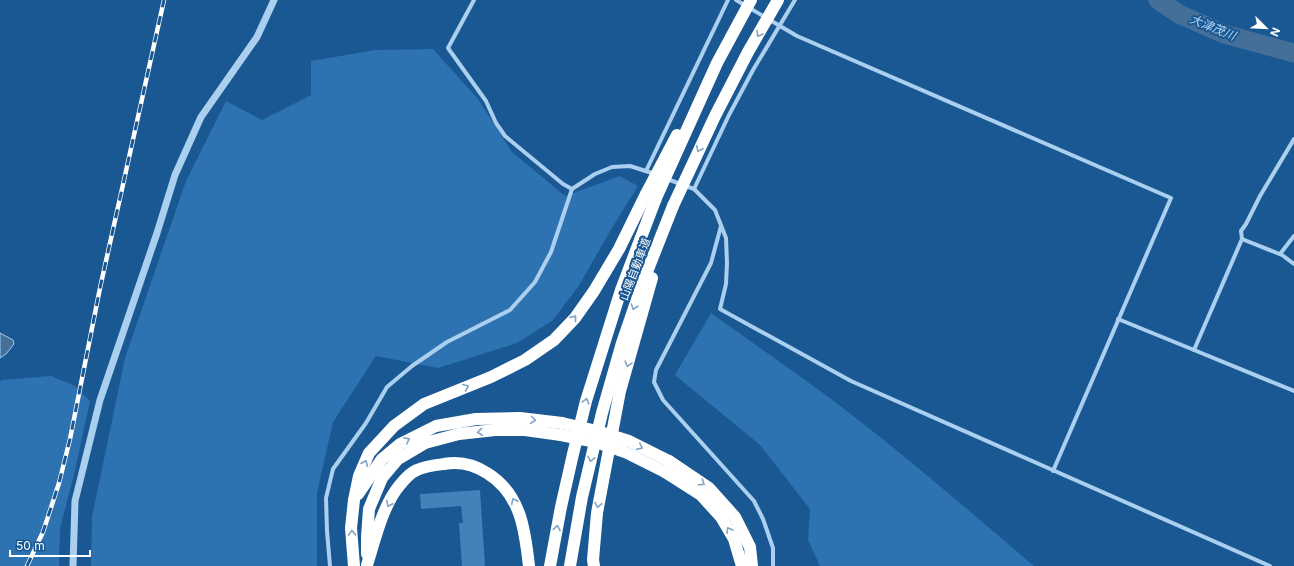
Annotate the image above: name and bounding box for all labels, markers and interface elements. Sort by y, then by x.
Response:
north arrow [1246,8,1286,48]
water label: 大津茂川 [1188,11,1240,44]
text: N [1267,25,1283,39]
one-way arrow [756,30,763,37]
one-way arrow [696,145,704,153]
street label: 山陽自動車道 [617,236,653,302]
one-way arrow [630,304,639,311]
one-way arrow [570,315,577,323]
one-way arrow [624,361,633,368]
one-way arrow [462,384,470,392]
one-way arrow [581,398,590,405]
one-way arrow [530,415,536,424]
one-way arrow [477,427,483,436]
one-way arrow [403,437,410,445]
one-way arrow [636,442,643,450]
one-way arrow [587,455,596,462]
one-way arrow [360,459,368,467]
one-way arrow [697,478,704,485]
one-way arrow [511,498,519,506]
one-way arrow [386,499,394,507]
one-way arrow [594,502,603,508]
one-way arrow [553,525,561,531]
one-way arrow [726,527,733,534]
one-way arrow [347,530,356,536]
scale bar [10,532,90,558]
text: 50 m [16,538,45,553]

